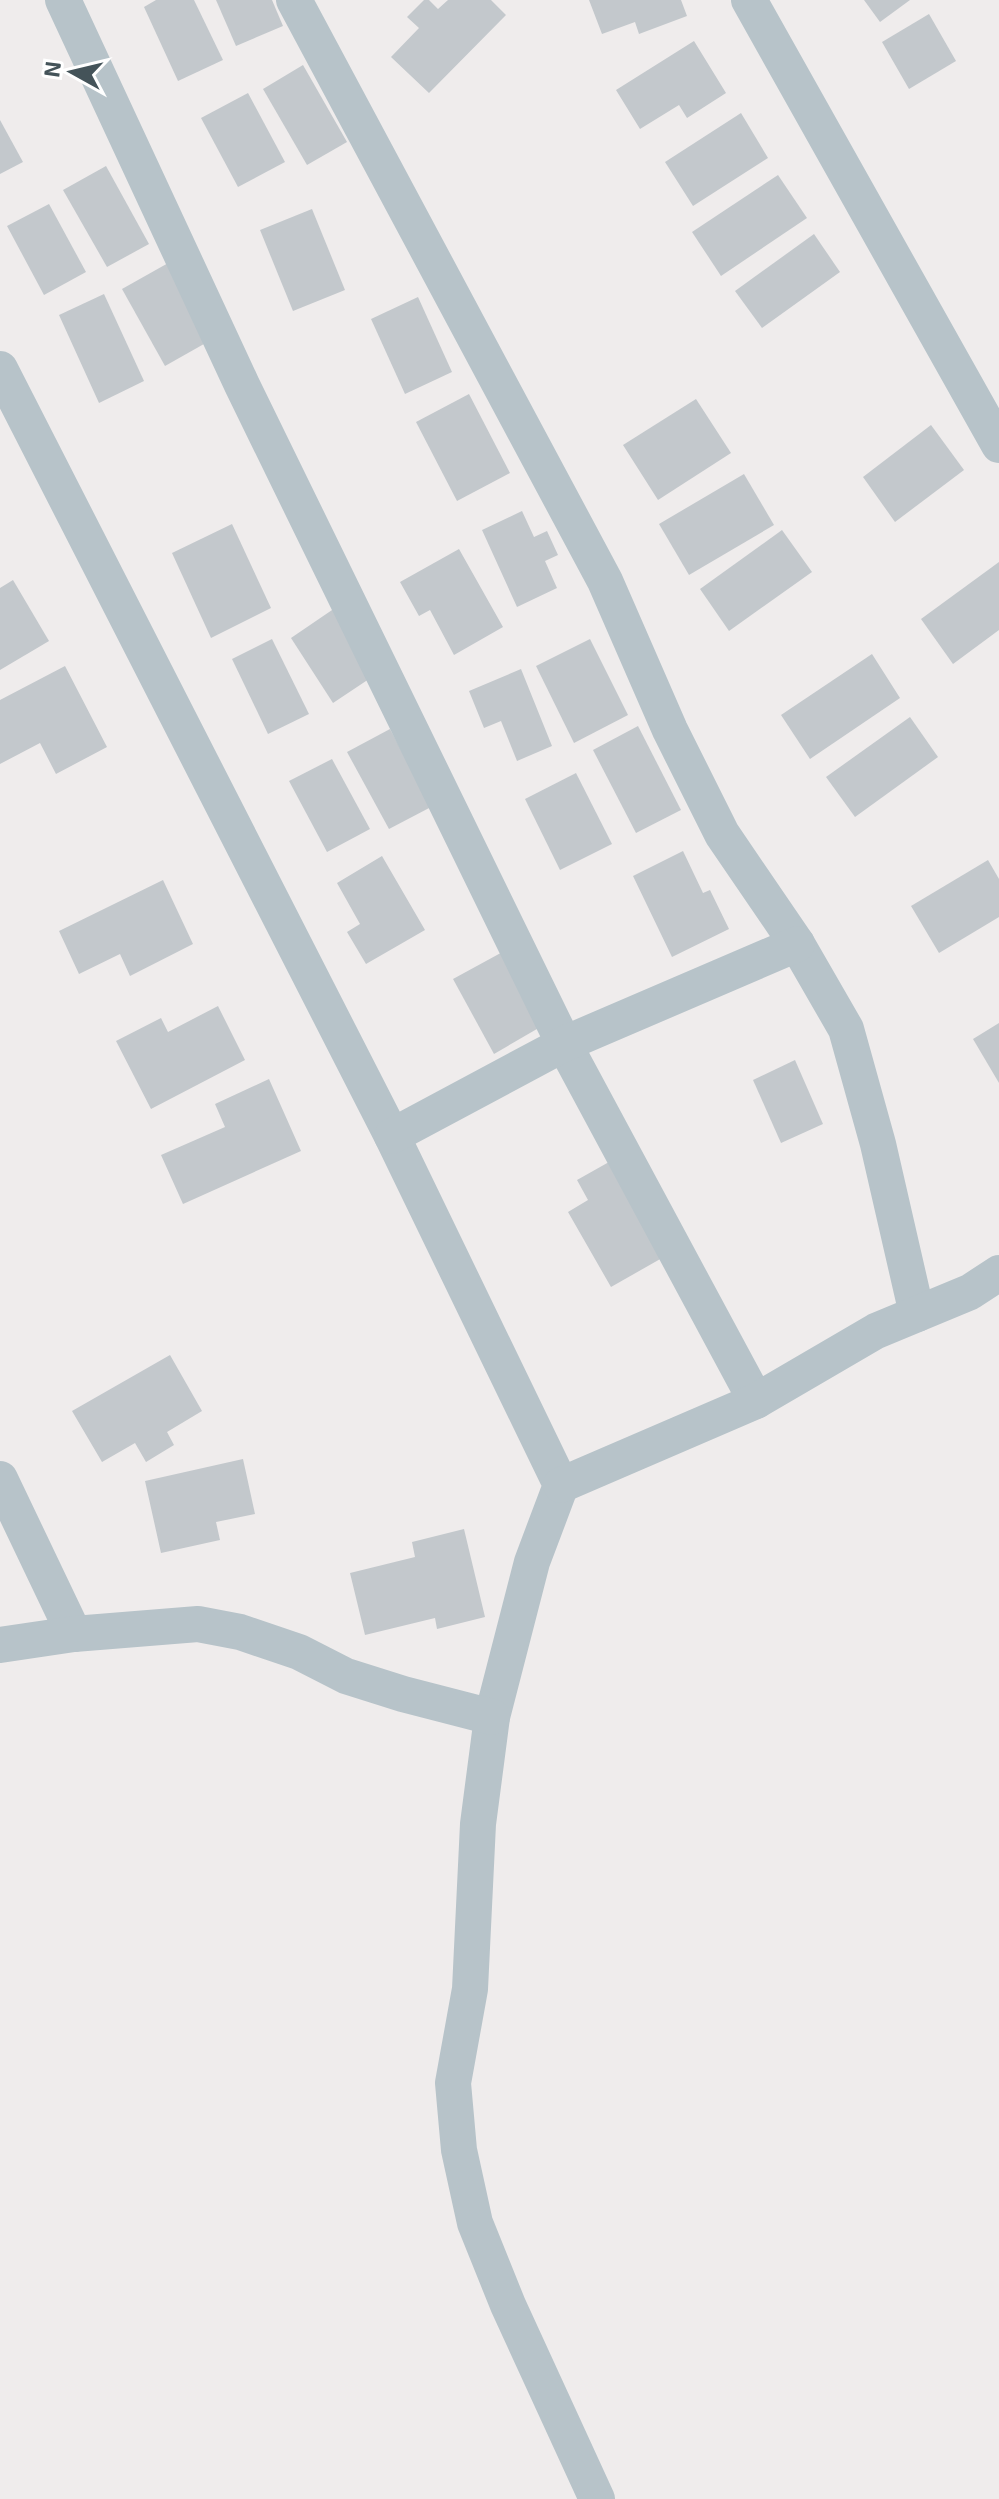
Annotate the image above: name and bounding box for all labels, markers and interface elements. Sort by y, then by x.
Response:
north arrow [32,32,112,112]
text: N [37,59,65,79]

